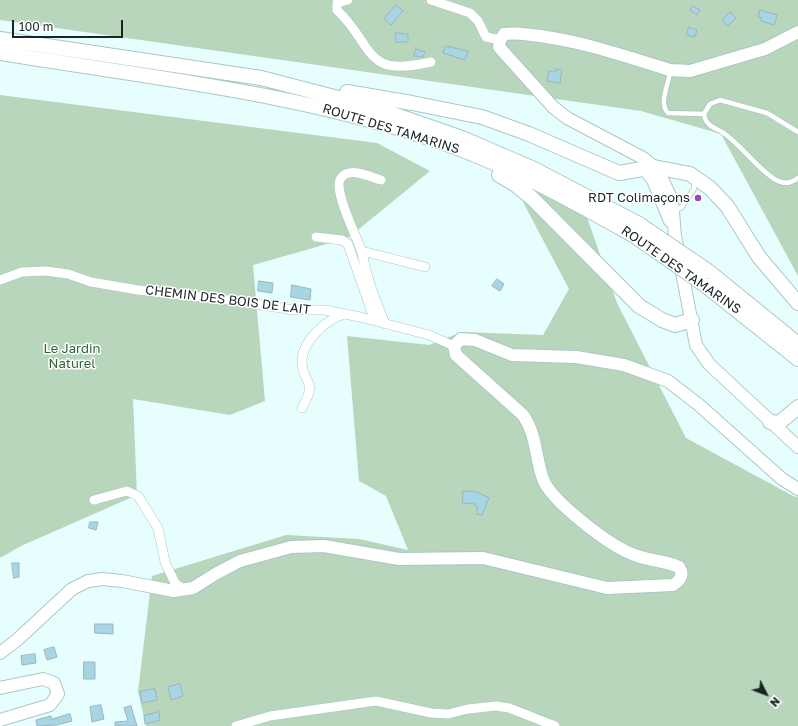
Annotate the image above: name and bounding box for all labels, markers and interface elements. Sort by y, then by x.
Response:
scale bar [14,12,125,38]
text: 100 m [19,19,53,34]
street label: ROUTE DES TAMARINS [321,101,461,157]
place label: RDT Colimaçons [588,190,690,206]
marker: RDT Colimaçons [693,193,703,203]
street label: ROUTE DES TAMARINS [618,223,744,317]
street label: CHEMIN DES BOIS DE LAIT [144,282,312,318]
park label: Le Jardin Naturel [43,341,101,372]
north arrow [746,674,786,714]
text: N [768,695,783,710]

